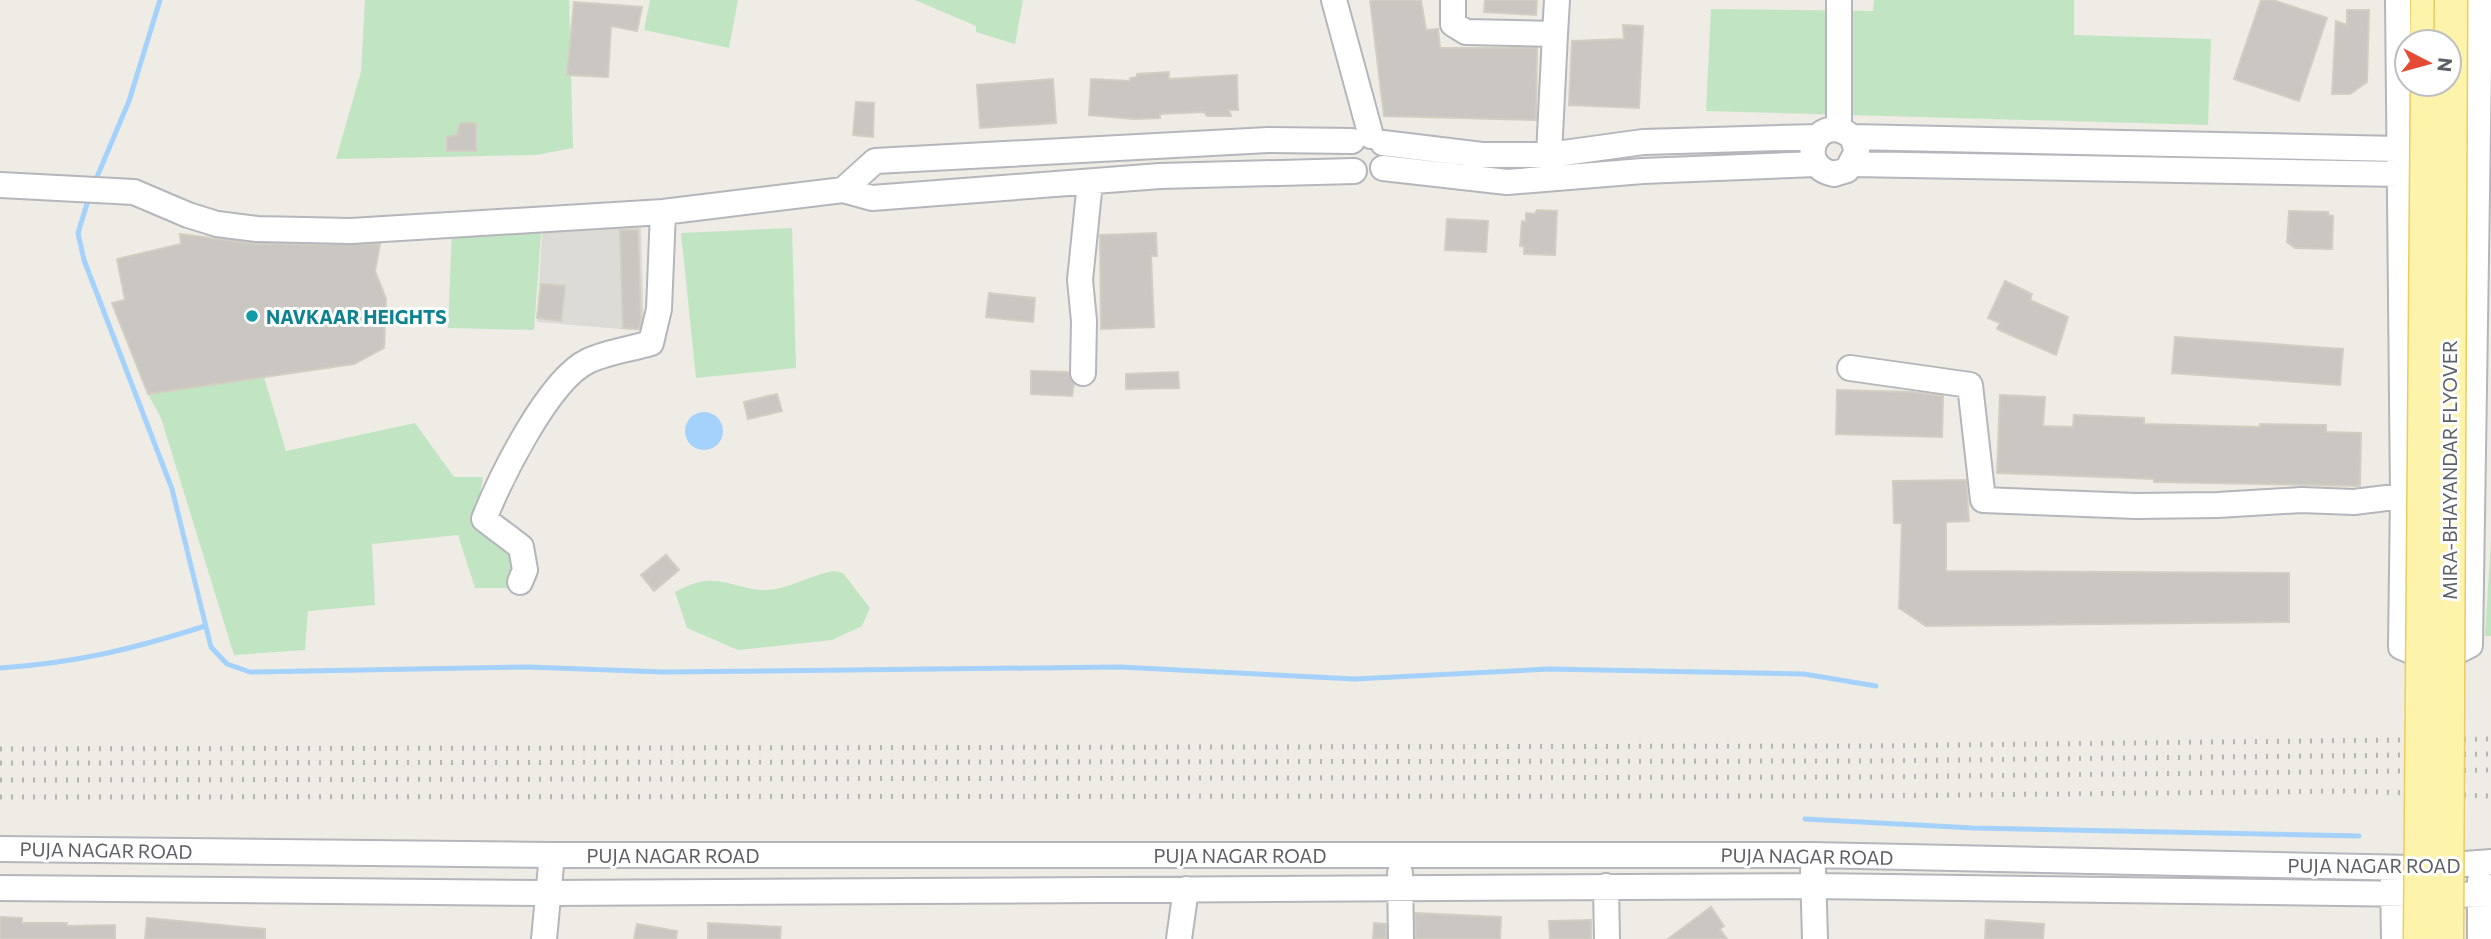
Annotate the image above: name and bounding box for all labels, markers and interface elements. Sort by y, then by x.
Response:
north arrow [2393,28,2463,98]
text: N [2433,57,2458,73]
place label: NAVKAAR HEIGHTS [266,305,447,328]
marker: NAVKAAR HEIGHTS [244,308,260,324]
street label: MIRA-BHAYANDAR FLYOVER [2438,340,2461,600]
street label: PUJA NAGAR ROAD [19,837,193,863]
street label: PUJA NAGAR ROAD [1720,843,1894,869]
street label: PUJA NAGAR ROAD [587,844,759,867]
street label: PUJA NAGAR ROAD [1154,844,1326,867]
street label: PUJA NAGAR ROAD [2288,854,2460,877]

